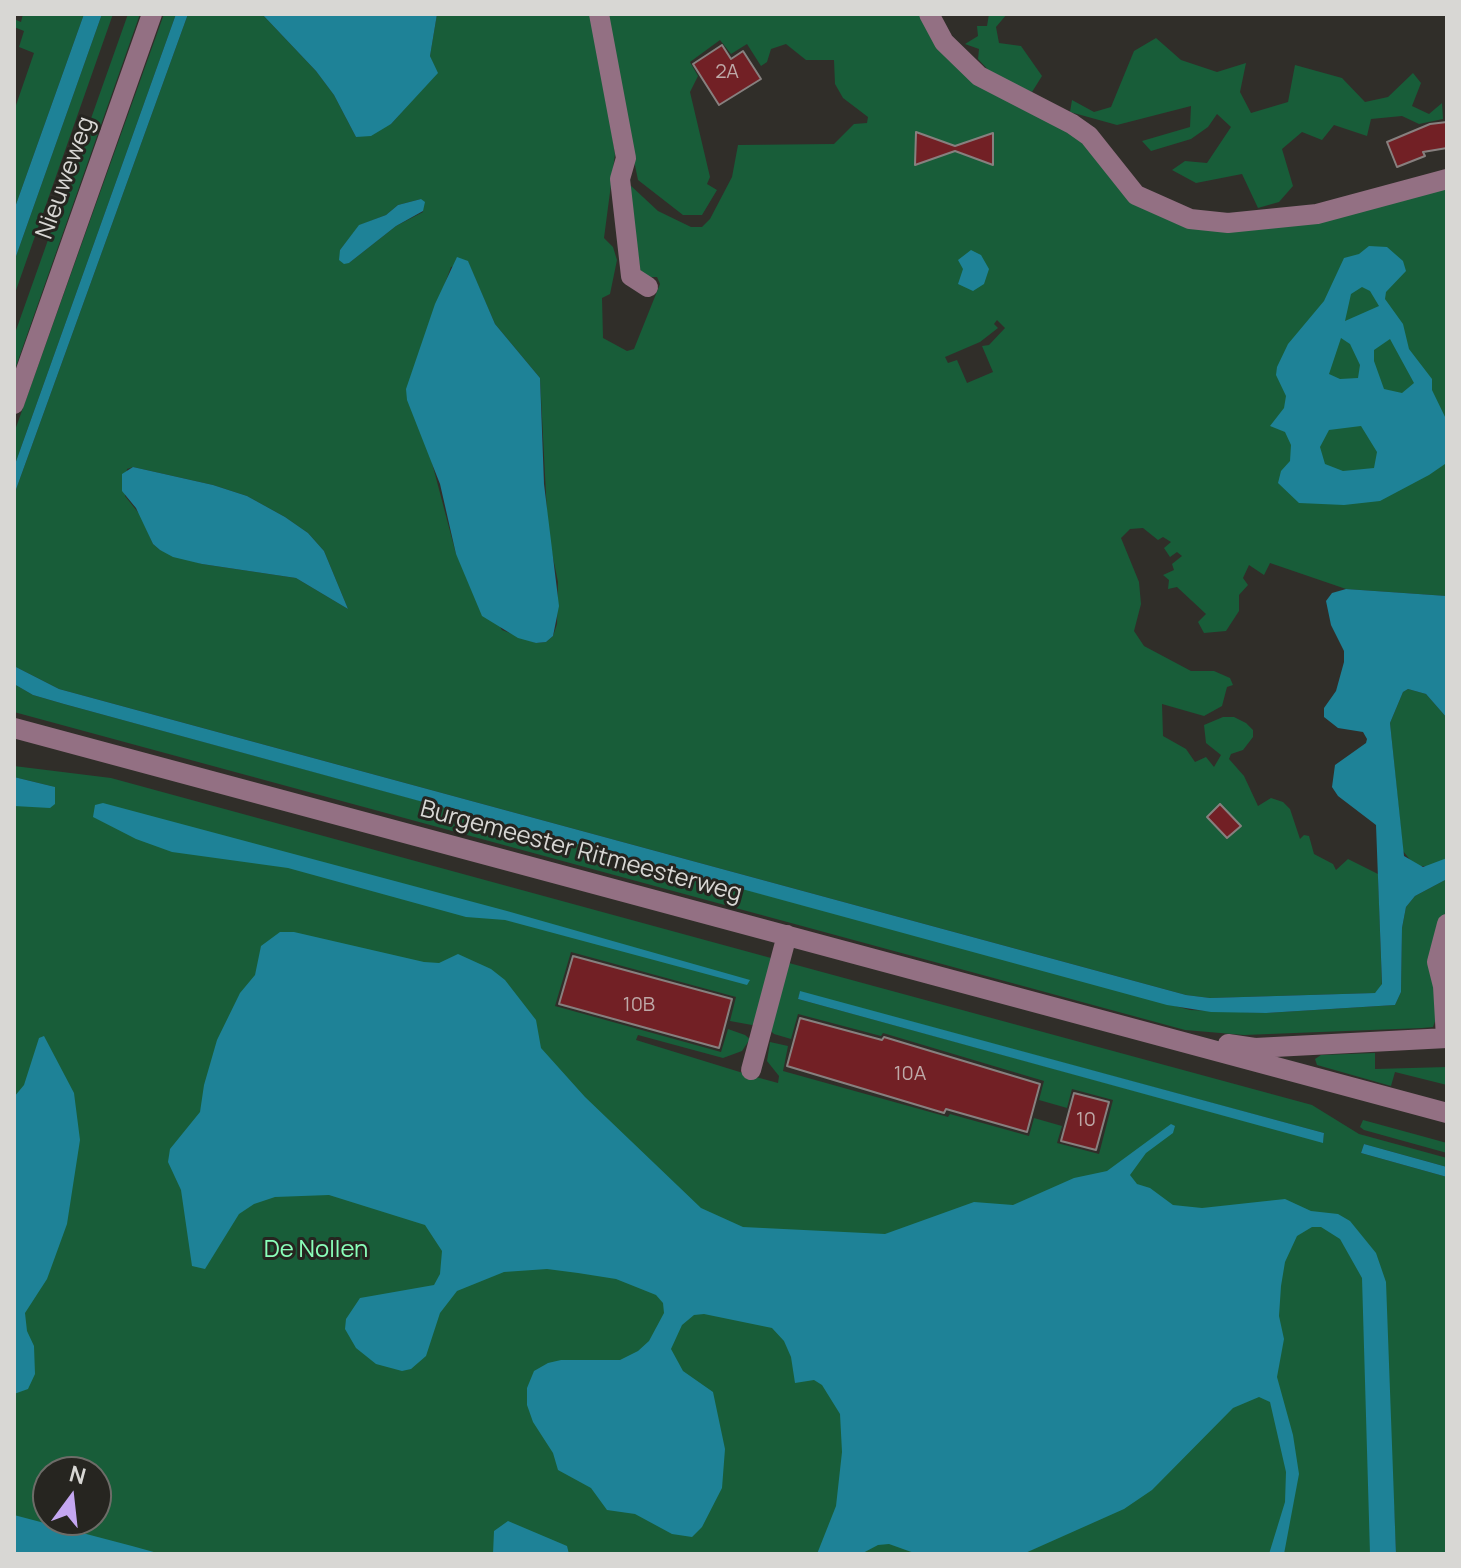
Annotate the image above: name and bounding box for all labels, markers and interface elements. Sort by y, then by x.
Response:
house number: 2A [715,60,739,84]
street label: Nieuweweg [31,113,101,243]
street label: Burgemeester Ritmeesterweg [417,795,745,909]
house number: 10B [623,993,655,1017]
house number: 10A [894,1062,926,1086]
house number: 10 [1076,1108,1096,1132]
park label: De Nollen [264,1236,368,1264]
north arrow [32,1456,112,1536]
text: N [66,1458,89,1491]

